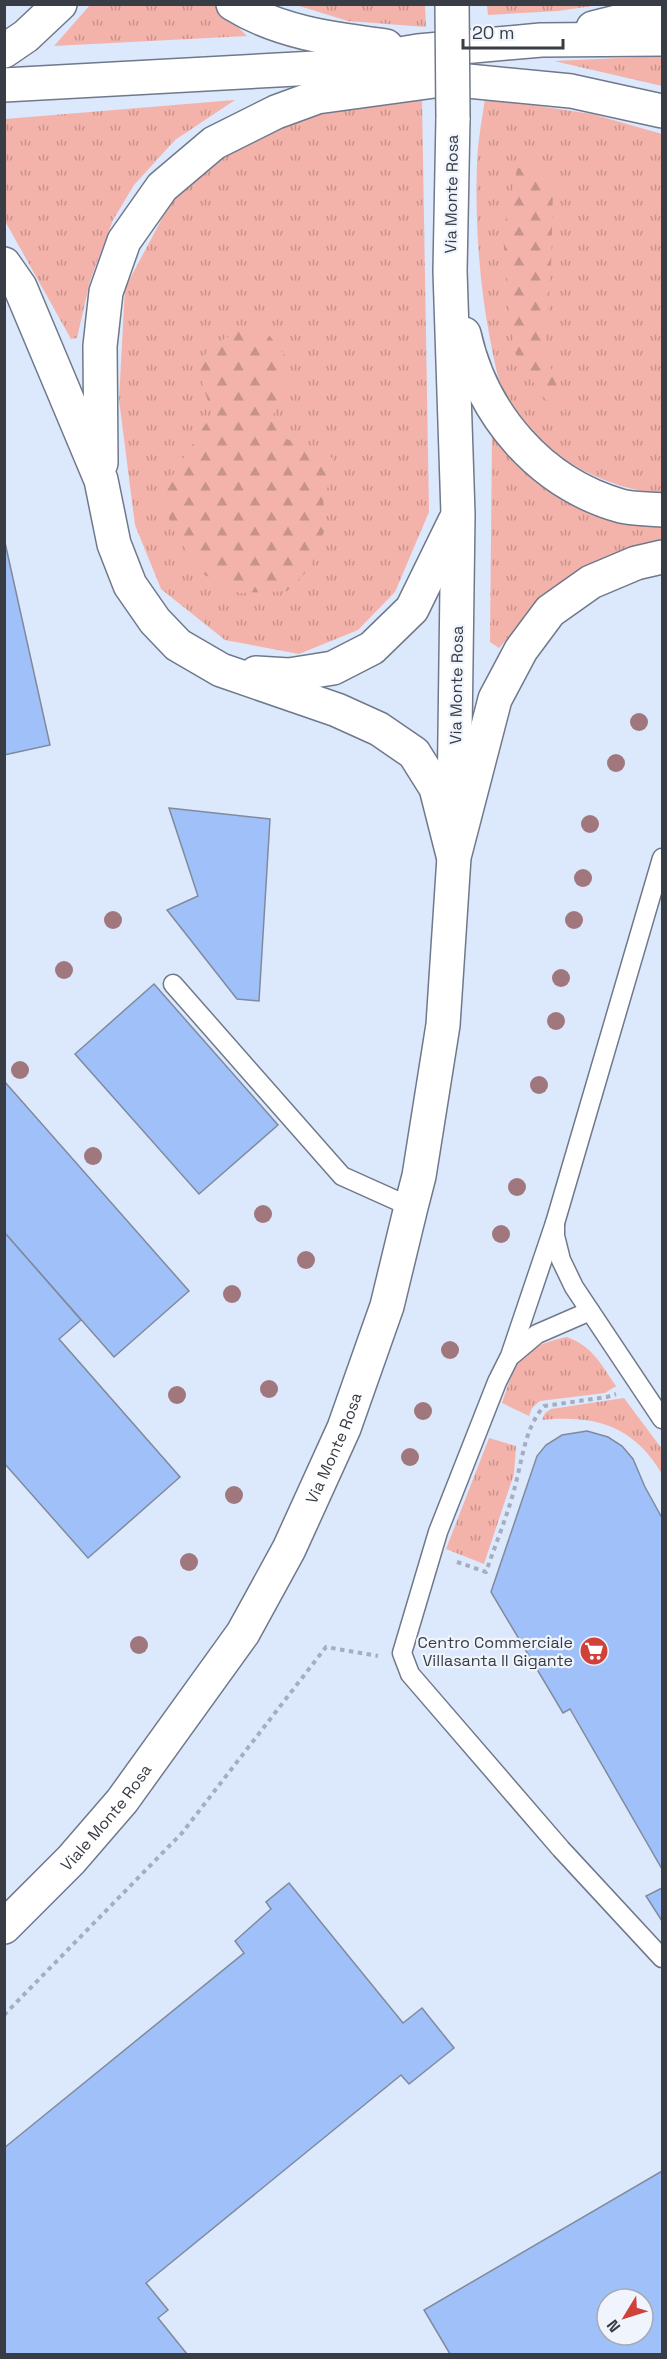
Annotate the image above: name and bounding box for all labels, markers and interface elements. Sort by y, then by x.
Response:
scale bar [463,12,564,50]
text: 20 m [472,21,515,44]
street label: Via Monte Rosa [440,135,463,254]
street label: Via Monte Rosa [445,626,468,745]
street label: Via Monte Rosa [301,1390,367,1507]
place label: Centro Commerciale Villasanta Il Gigante [418,1632,573,1671]
supermarket icon: Centro Commerciale Villasanta Il Gigante [578,1635,610,1667]
street label: Viale Monte Rosa [56,1760,156,1875]
north arrow [595,2287,655,2347]
text: N [602,2315,625,2337]

